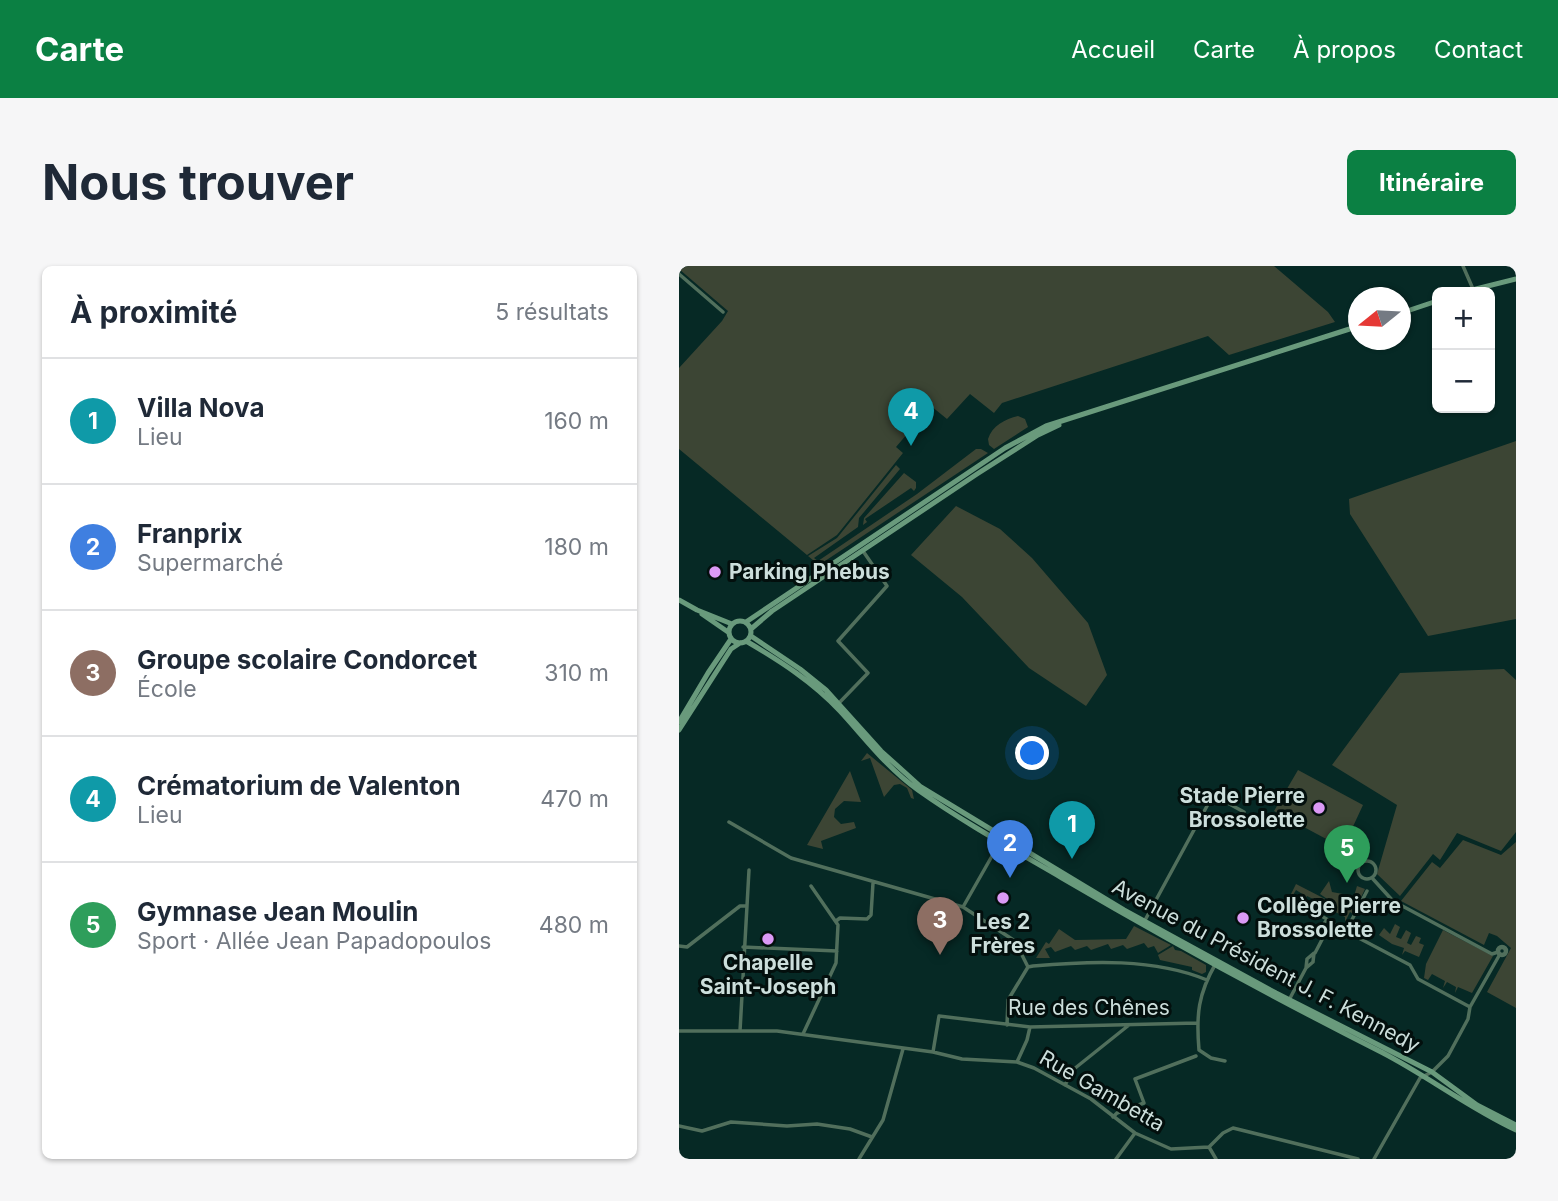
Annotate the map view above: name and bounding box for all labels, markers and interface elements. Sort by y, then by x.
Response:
text: Carte [35,29,124,69]
text: Accueil [1071,35,1155,64]
text: Carte [1193,35,1255,64]
text: À propos [1293,35,1396,64]
text: Contact [1434,35,1523,64]
button: Itinéraire [1347,150,1516,215]
text: Nous trouver [42,153,354,212]
north arrow [1348,287,1411,350]
map controls [1432,287,1495,413]
button: + [1432,287,1495,350]
text: À proximité [70,294,237,330]
text: 5 résultats [495,298,609,326]
button: − [1432,350,1495,413]
pin: 4 [888,388,934,446]
text: Villa Nova [137,392,265,423]
text: 1 [88,407,98,435]
text: 160 m [544,407,609,435]
text: Lieu [137,423,183,451]
text: Franprix [137,518,243,549]
text: 2 [86,533,100,561]
text: 180 m [544,533,609,561]
text: Supermarché [137,549,283,577]
place label: Parking Phebus [729,559,890,584]
marker: Parking Phebus [707,564,723,580]
text: Groupe scolaire Condorcet [137,644,477,675]
text: 3 [86,659,100,687]
text: 310 m [544,659,609,687]
text: École [137,675,197,703]
your location [1015,736,1049,770]
text: Crématorium de Valenton [137,770,461,801]
place label: Stade Pierre Brossolette [1179,783,1305,832]
text: 4 [85,785,101,813]
text: 470 m [540,785,609,813]
marker: Stade Pierre Brossolette [1311,800,1327,816]
text: Lieu [137,801,183,829]
pin: 1 [1049,801,1095,859]
pin: 2 [987,820,1033,878]
pin: 5 [1324,825,1370,883]
street label: Avenue du Président J. F. Kennedy [1108,874,1424,1058]
marker: Les 2 Frères [995,890,1011,906]
place label: Collège Pierre Brossolette [1257,893,1401,942]
text: Gymnase Jean Moulin [137,896,418,927]
pin: 3 [917,897,963,955]
place label: Les 2 Frères [971,909,1035,958]
marker: Collège Pierre Brossolette [1235,910,1251,926]
text: 5 [86,911,100,939]
text: 480 m [539,911,609,939]
text: Sport · Allée Jean Papadopoulos [137,927,491,955]
marker: Chapelle Saint-Joseph [760,931,776,947]
place label: Chapelle Saint-Joseph [700,950,836,999]
street label: Rue des Chênes [1008,995,1170,1020]
street label: Rue Gambetta [1035,1045,1169,1136]

